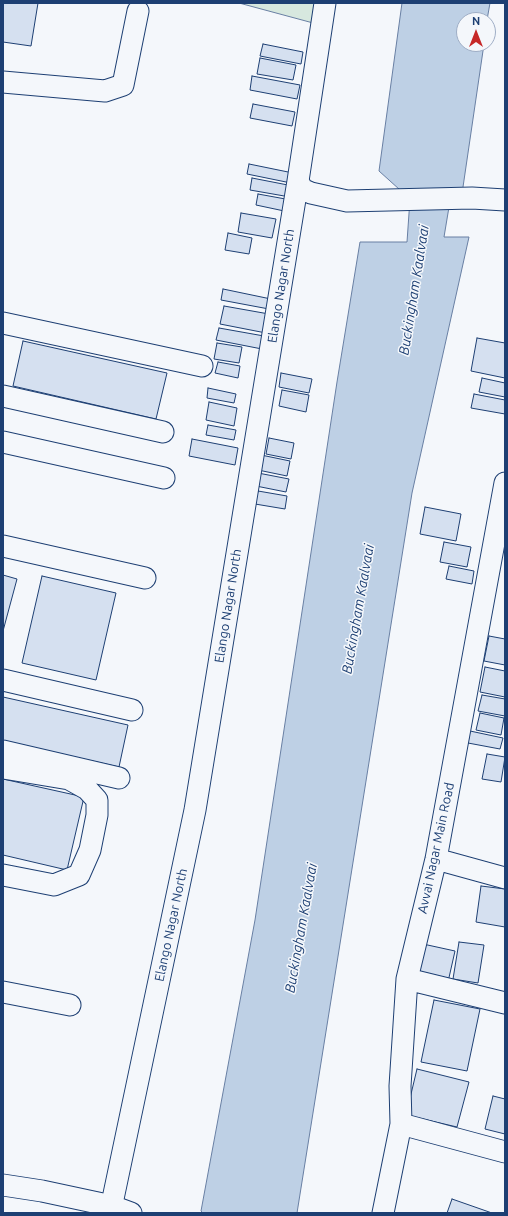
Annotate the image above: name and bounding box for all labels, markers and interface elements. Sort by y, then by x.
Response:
north arrow [456,12,496,52]
text: N [472,15,480,27]
water label: Buckingham Kaalvaai [395,224,433,356]
street label: Elango Nagar North [264,228,298,344]
water label: Buckingham Kaalvaai [338,543,378,675]
street label: Elango Nagar North [211,548,245,664]
street label: Avvai Nagar Main Road [414,781,458,915]
water label: Buckingham Kaalvaai [281,862,321,994]
street label: Elango Nagar North [151,867,191,983]

